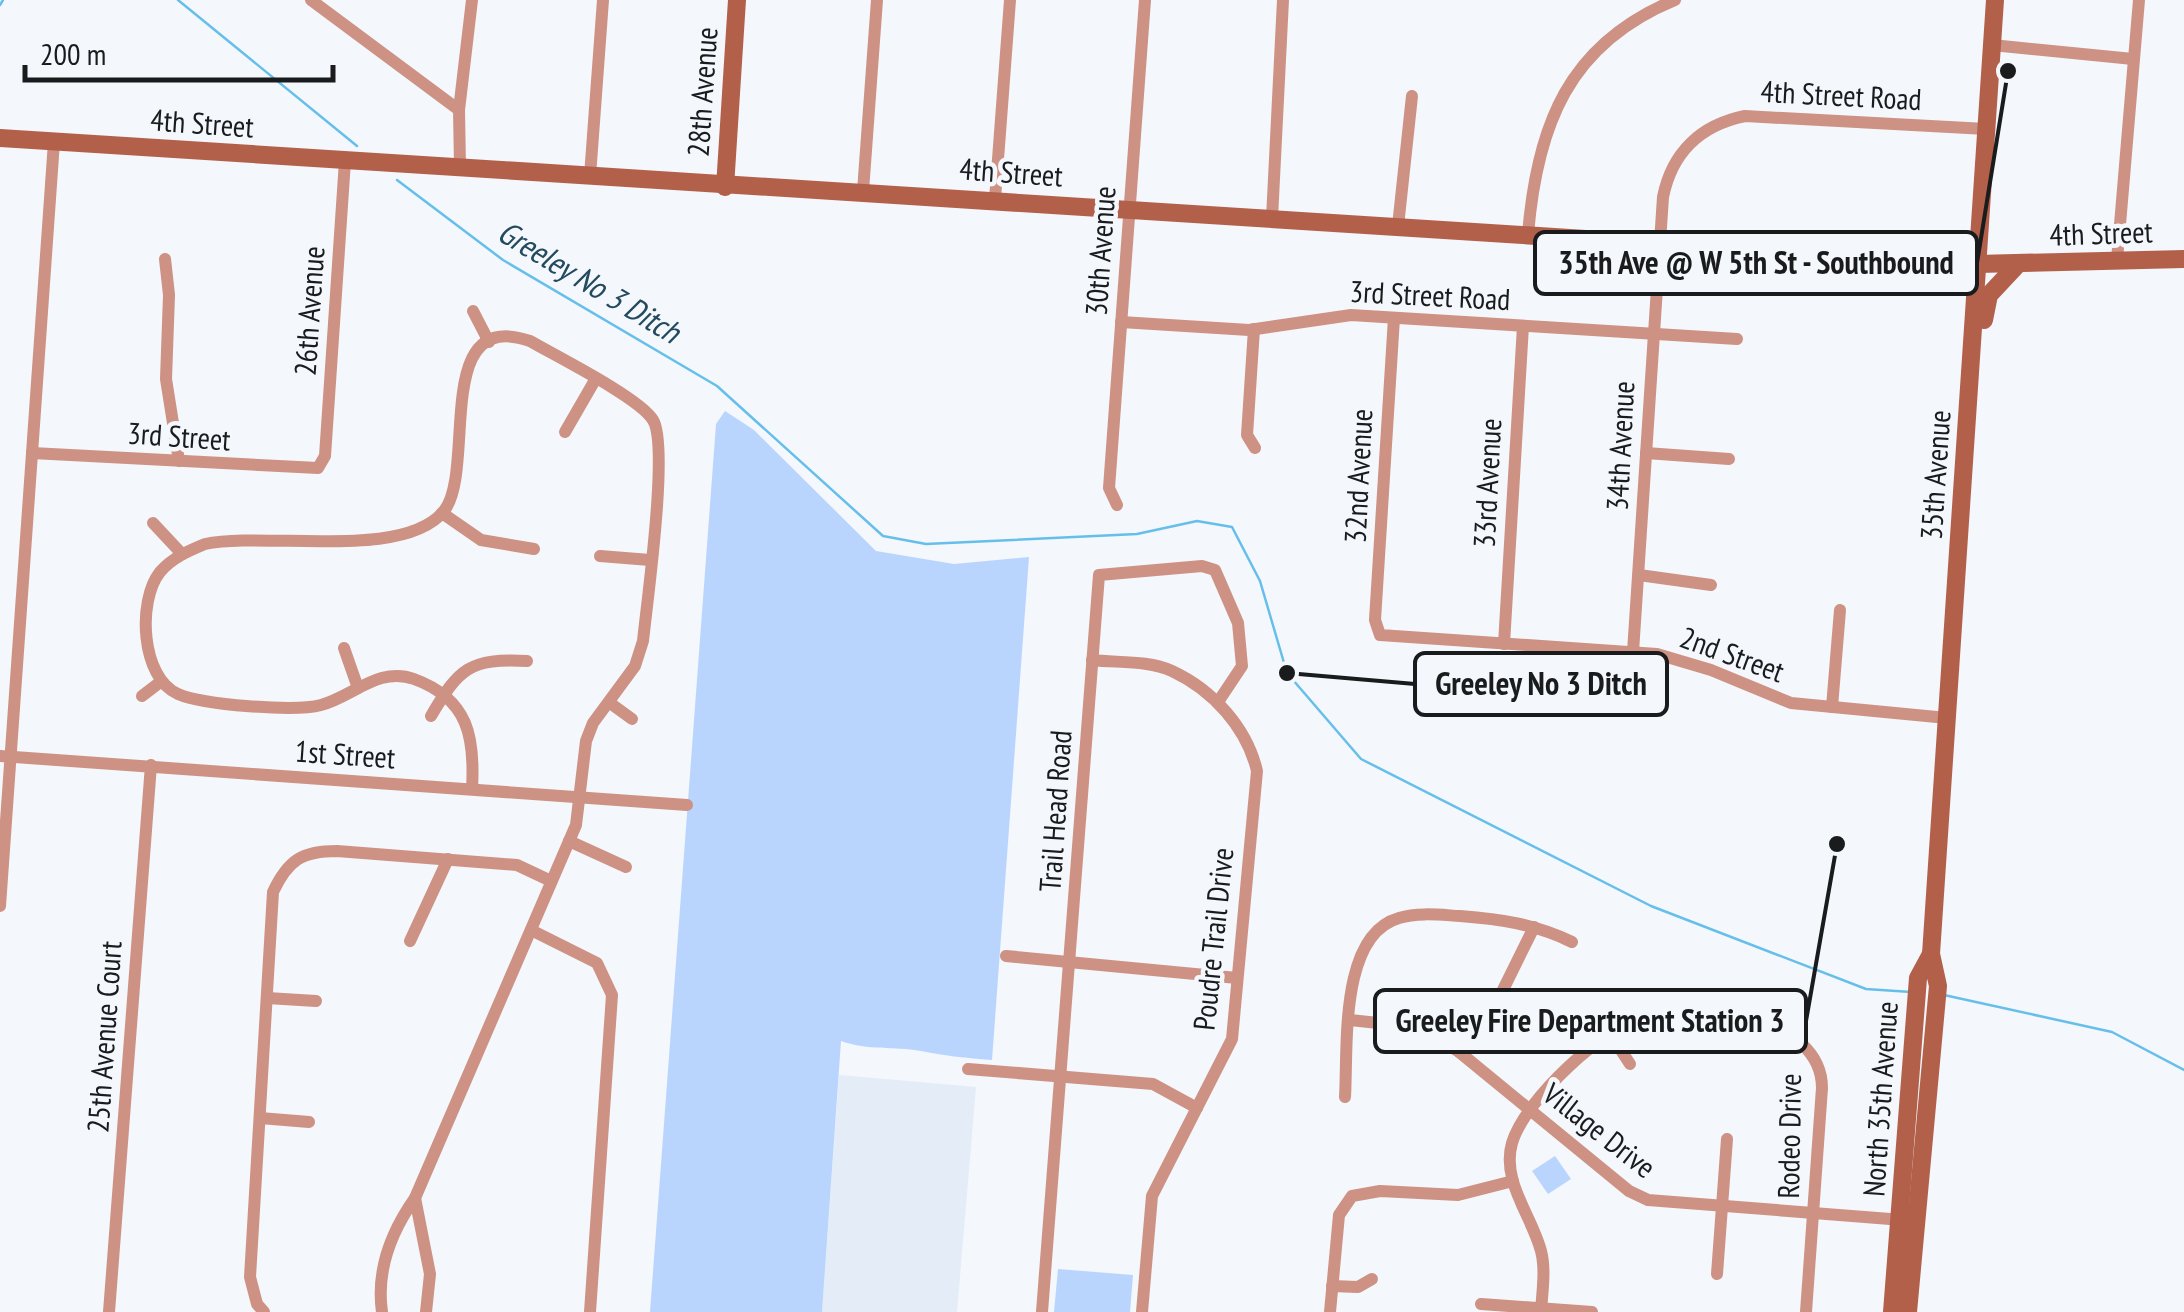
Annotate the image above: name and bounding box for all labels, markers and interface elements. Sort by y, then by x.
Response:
scale bar [25,20,332,82]
street label: 28th Avenue [678,26,725,158]
text: 200 m [40,34,106,73]
street label: 4th Street Road [1760,71,1922,118]
street label: 4th Street [149,99,256,146]
street label: 4th Street [958,148,1065,195]
street label: 30th Avenue [1076,185,1123,317]
water label: Greeley No 3 Ditch [491,210,690,353]
street label: 4th Street [2049,211,2154,254]
callout: 35th Ave @ W 5th St - Southbound [1535,232,1977,294]
text: 35th Ave @ W 5th St - Southbound [1558,241,1954,283]
street label: 26th Avenue [285,245,332,377]
street label: 3rd Street Road [1349,271,1511,318]
street label: 34th Avenue [1597,380,1642,512]
street label: 32nd Avenue [1335,408,1380,544]
street label: 35th Avenue [1911,409,1958,541]
street label: 3rd Street [126,412,233,459]
street label: 33rd Avenue [1464,417,1509,549]
street label: 2nd Street [1675,617,1791,691]
callout: Greeley No 3 Ditch [1415,653,1667,715]
text: Greeley No 3 Ditch [1435,662,1647,704]
street label: Trail Head Road [1029,729,1080,893]
street label: 1st Street [294,731,397,777]
street label: Poudre Trail Drive [1184,846,1241,1032]
street label: 25th Avenue Court [77,939,130,1134]
callout: Greeley Fire Department Station 3 [1375,990,1806,1052]
text: Greeley Fire Department Station 3 [1395,999,1785,1041]
street label: North 35th Avenue [1853,1000,1906,1198]
street label: Village Drive [1535,1073,1664,1186]
street label: Rodeo Drive [1768,1073,1809,1199]

